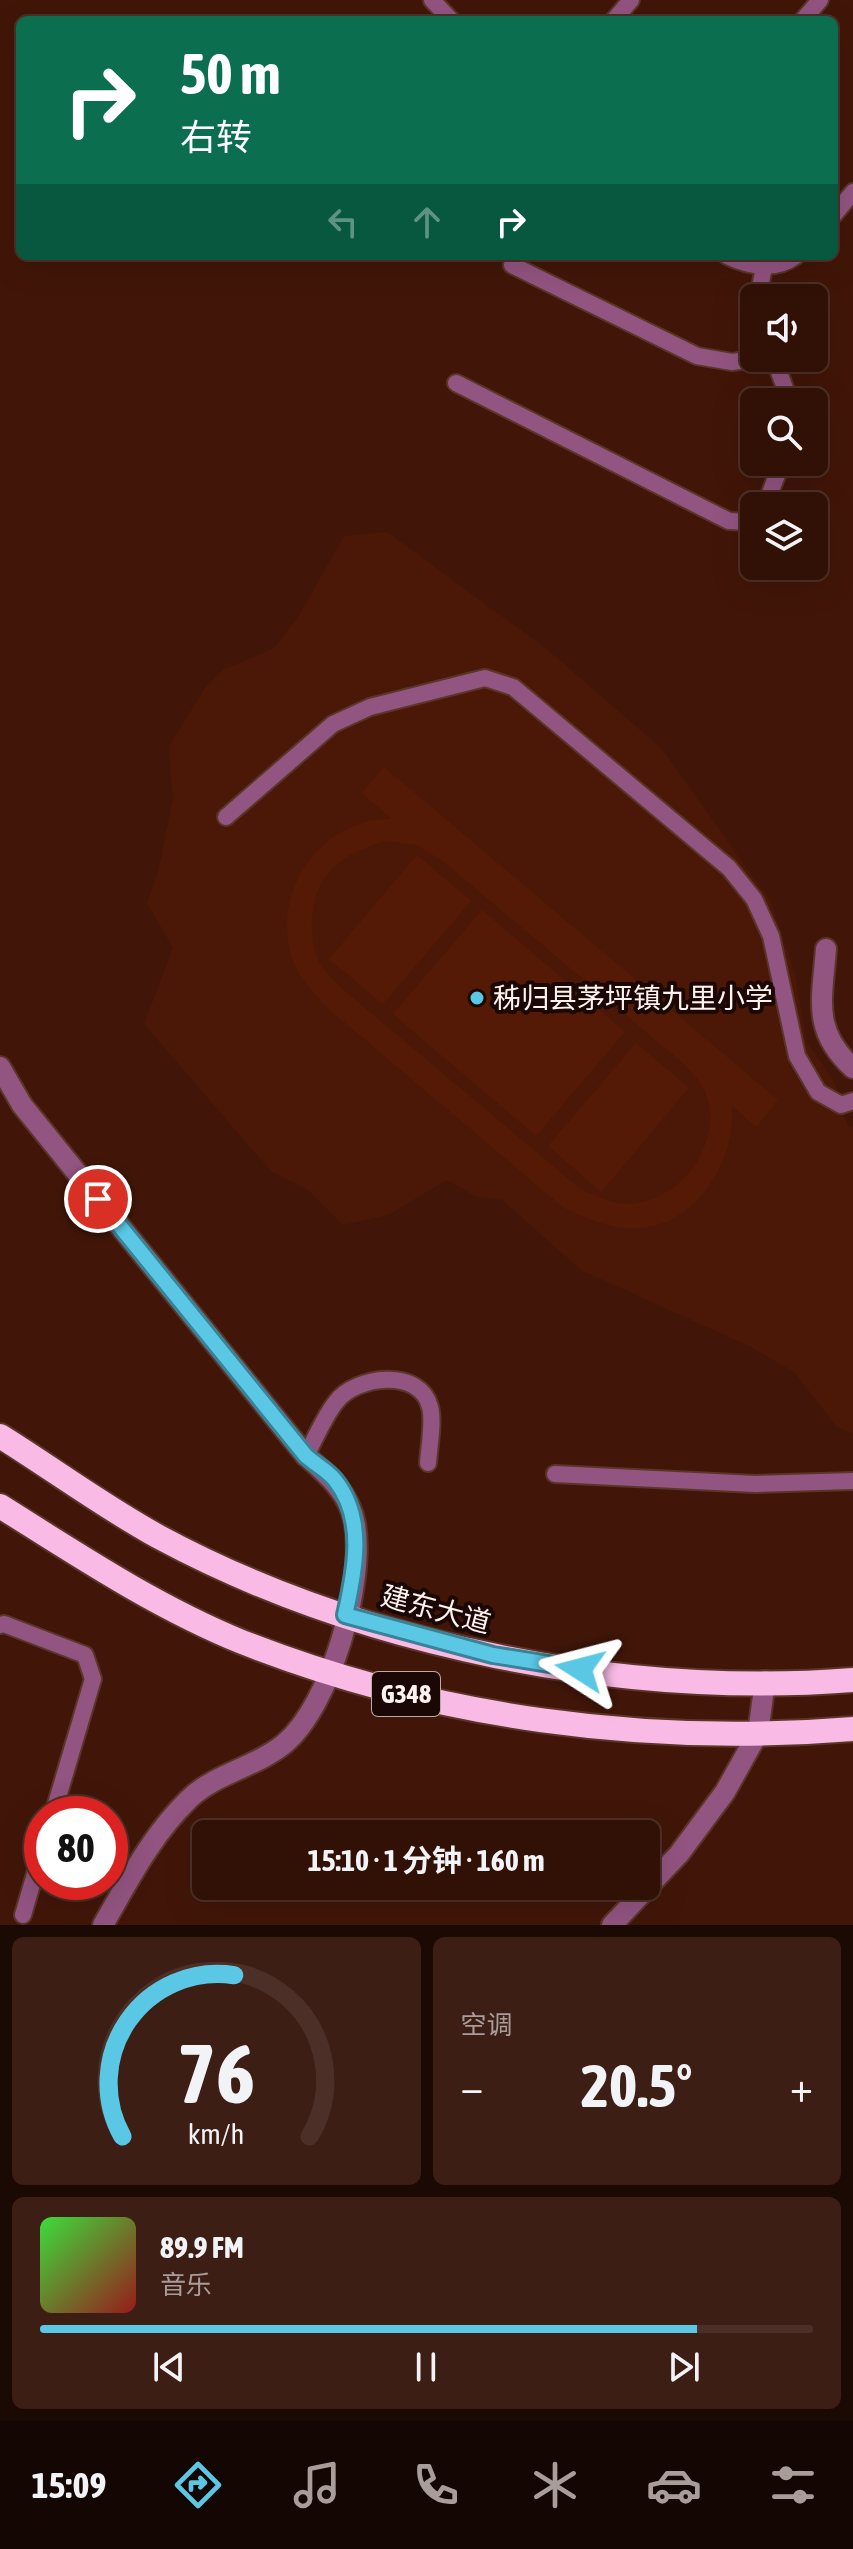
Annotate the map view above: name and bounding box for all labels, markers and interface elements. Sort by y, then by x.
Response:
text: 50 m [180,42,281,106]
icon: right [48,48,152,152]
text: 右转 [180,116,252,158]
icon: left [321,200,365,244]
icon: ahead [405,200,449,244]
icon: right [489,200,533,244]
map controls [740,284,828,580]
button: sound [740,284,828,372]
button: search [740,388,828,476]
button: layers [740,492,828,580]
place label: 秭归县茅坪镇九里小学 [493,982,773,1014]
marker: 秭归县茅坪镇九里小学 [468,989,486,1007]
pin [64,1165,132,1233]
icon: arrive [76,1177,120,1221]
street label: 建东大道 [378,1579,494,1639]
position arrow [538,1627,622,1711]
road number: G348 [372,1672,440,1716]
speed limit sign: 80 [24,1796,128,1900]
text: 15:10 · 1 分钟 · 160 m [307,1843,545,1877]
text: 空调 [461,2010,513,2040]
text: 76 [177,2025,255,2121]
text: 20.5° [581,2051,693,2120]
text: − [461,2061,483,2111]
text: + [790,2061,813,2111]
text: km/h [188,2117,245,2150]
text: 89.9 FM [160,2230,244,2264]
text: 音乐 [160,2270,212,2300]
icon: previous [147,2345,191,2389]
icon: pause [404,2345,448,2389]
icon: next [662,2345,706,2389]
icon: directions [170,2457,226,2513]
icon: music [289,2457,345,2513]
icon: phone [408,2457,464,2513]
icon: climate [527,2457,583,2513]
icon: car [646,2457,702,2513]
icon: filters [765,2457,821,2513]
text: 15:09 [32,2464,106,2506]

